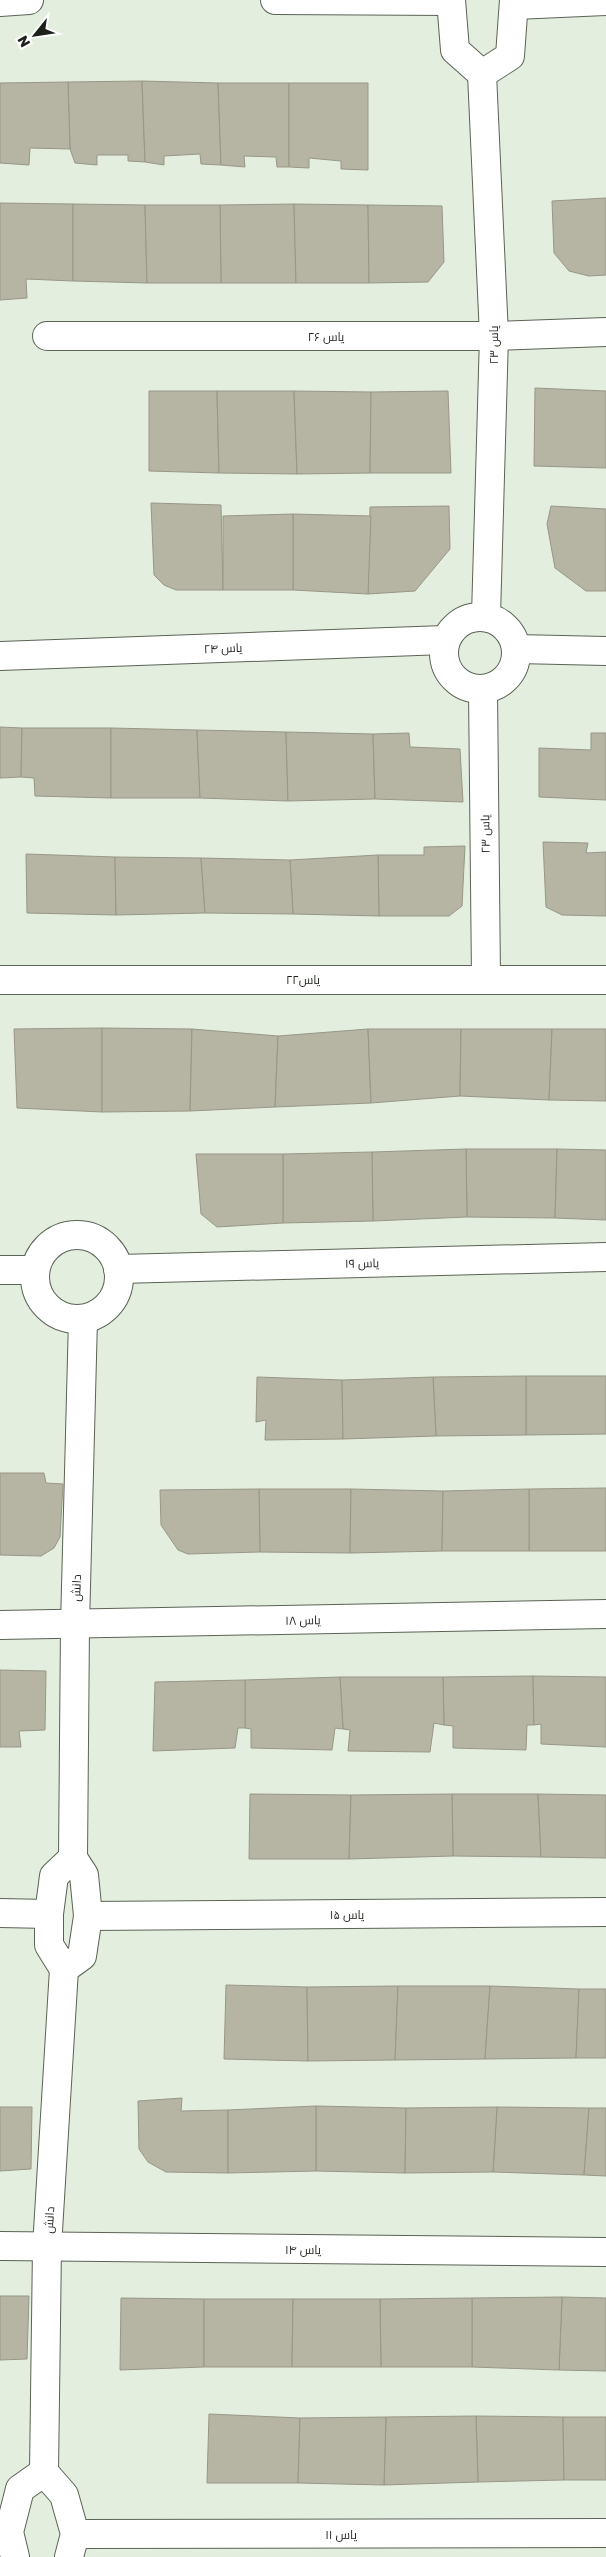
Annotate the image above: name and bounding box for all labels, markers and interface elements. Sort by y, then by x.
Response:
north arrow [10,10,60,60]
text: N [13,33,33,51]
street label: یاس ۲۳ [486,325,501,364]
street label: یاس ۲۶ [308,329,345,344]
street label: یاس ۲۴ [203,640,243,656]
street label: یاس ۲۳ [477,814,493,853]
street label: یاس۲۲ [286,972,321,987]
street label: یاس ۱۹ [345,1255,380,1271]
street label: دانش [68,1574,84,1602]
street label: یاس ۱۸ [285,1612,322,1628]
street label: یاس ۱۵ [330,1907,365,1922]
street label: دانش [41,2206,57,2234]
street label: یاس ۱۴ [285,2242,322,2257]
street label: یاس ۱۱ [325,2527,358,2542]

